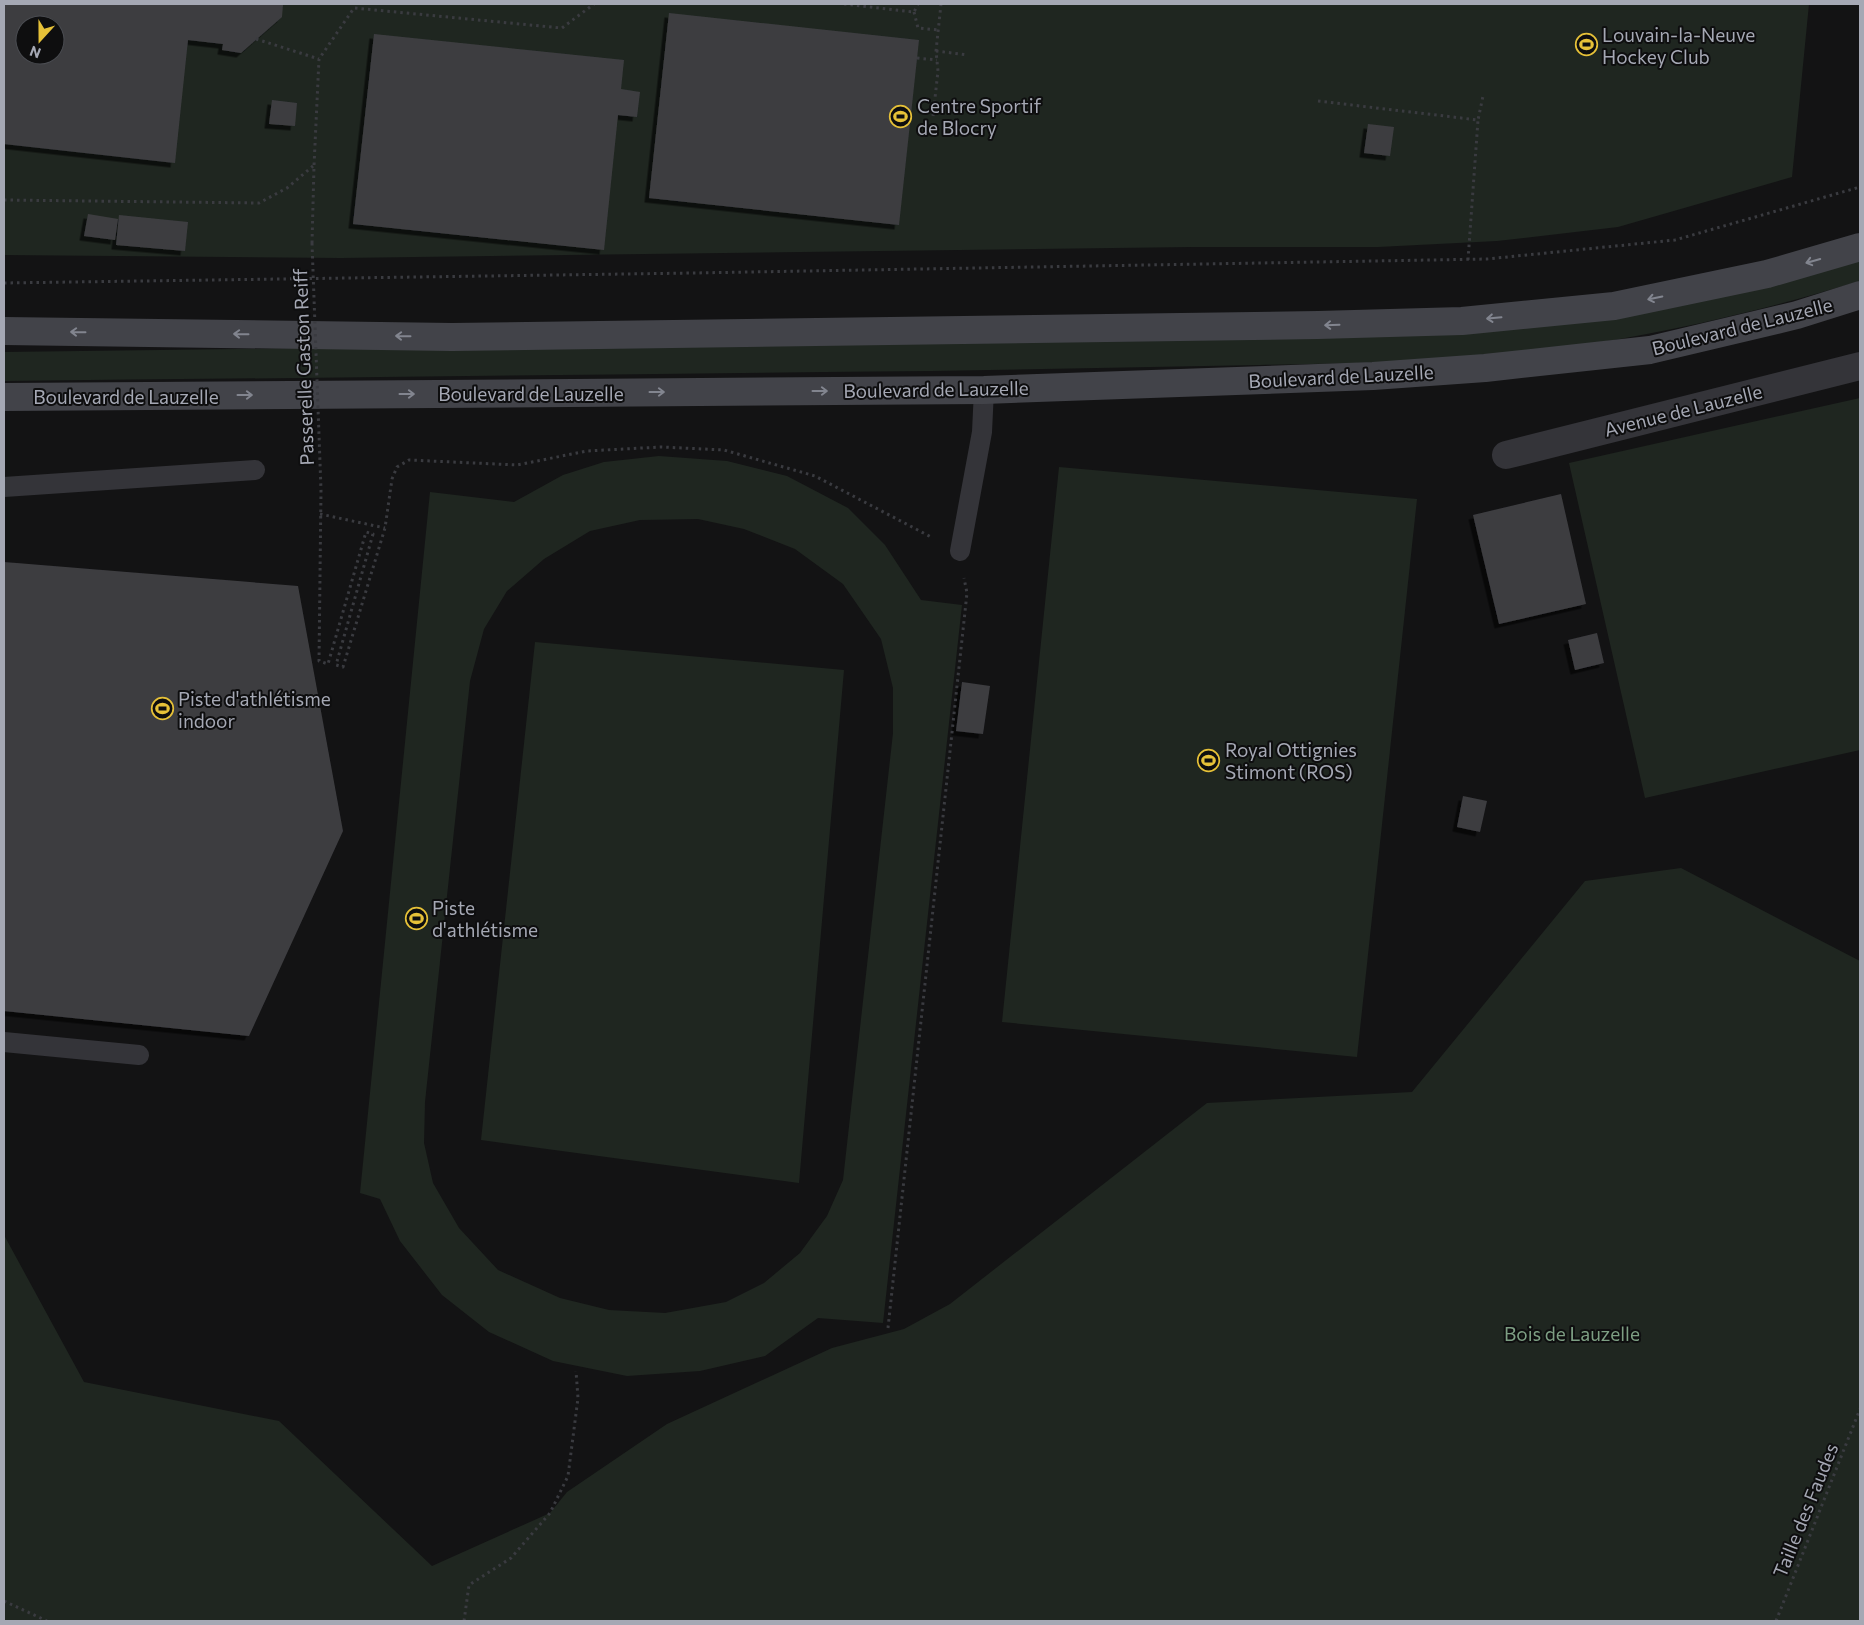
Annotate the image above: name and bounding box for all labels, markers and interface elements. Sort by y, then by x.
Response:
north arrow [15,15,65,65]
place label: Louvain-la-Neuve Hockey Club [1602,23,1755,68]
sports icon: Louvain-la-Neuve Hockey Club [1574,33,1598,57]
text: N [27,43,43,62]
place label: Centre Sportif de Blocry [917,94,1042,139]
sports icon: Centre Sportif de Blocry [889,104,913,128]
one-way arrow [1806,256,1822,266]
street label: Passerelle Gaston Reiff [288,268,318,466]
street label: Boulevard de Lauzelle [1649,292,1835,360]
one-way arrow [1648,294,1664,303]
one-way arrow [1486,313,1502,323]
one-way arrow [1324,320,1340,329]
one-way arrow [71,327,87,337]
one-way arrow [233,329,250,339]
one-way arrow [396,331,412,341]
street label: Boulevard de Lauzelle [1248,360,1434,392]
street label: Boulevard de Lauzelle [843,376,1029,402]
street label: Avenue de Lauzelle [1602,379,1764,441]
street label: Boulevard de Lauzelle [438,382,624,405]
street label: Boulevard de Lauzelle [33,385,219,408]
one-way arrow [812,386,828,396]
one-way arrow [649,387,665,397]
one-way arrow [399,389,415,399]
one-way arrow [236,390,253,400]
place label: Piste d'athlétisme indoor [178,687,331,732]
sports icon: Piste d'athlétisme indoor [150,697,174,721]
place label: Royal Ottignies Stimont (ROS) [1225,738,1357,783]
sports icon: Royal Ottignies Stimont (ROS) [1197,748,1221,772]
place label: Piste d'athlétisme [432,896,538,941]
sports icon: Piste d'athlétisme [404,906,428,930]
park label: Bois de Lauzelle [1504,1322,1640,1345]
street label: Taille des Faudes [1768,1440,1842,1580]

